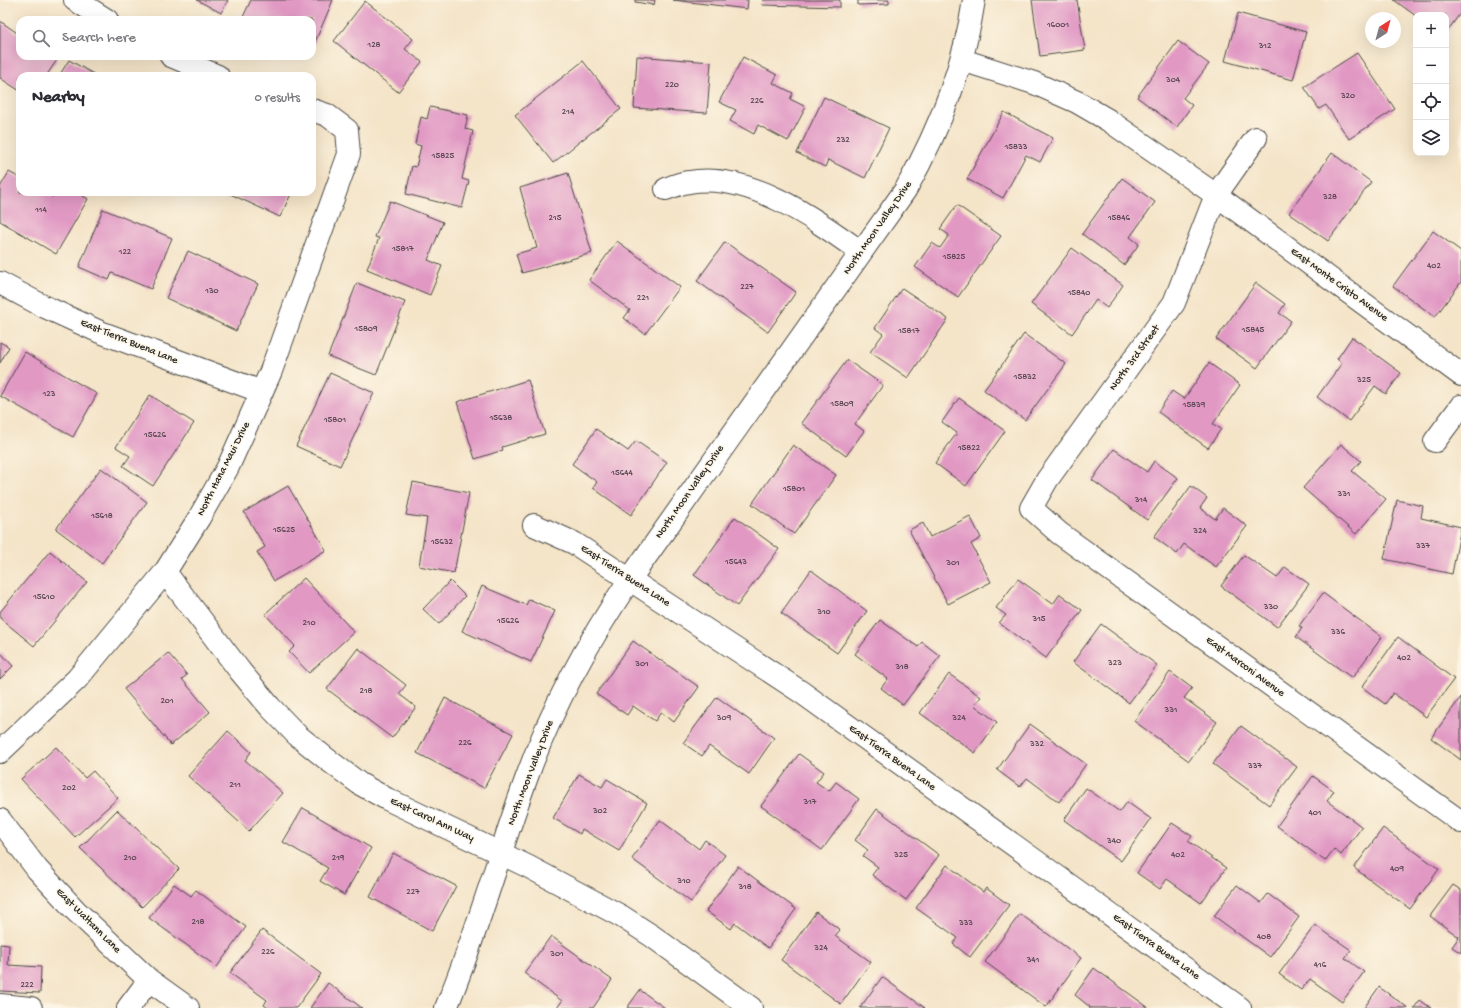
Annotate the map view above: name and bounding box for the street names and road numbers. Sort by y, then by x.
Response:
street label: North Moon Valley Drive [841,179,915,277]
street label: East Monte Cristo Avenue [1288,246,1390,325]
street label: East Tierra Buena Lane [78,317,180,367]
street label: North 3rd Street [1107,322,1164,393]
street label: North Hana Maui Drive [195,420,253,518]
street label: North Moon Valley Drive [653,443,727,541]
street label: East Tierra Buena Lane [578,543,672,610]
street label: East Marconi Avenue [1203,634,1287,700]
street label: North Moon Valley Drive [505,719,557,827]
street label: East Tierra Buena Lane [846,722,938,794]
street label: East Carol Ann Way [388,795,476,845]
street label: East Waltann Lane [53,886,123,956]
street label: East Tierra Buena Lane [1110,911,1202,983]

